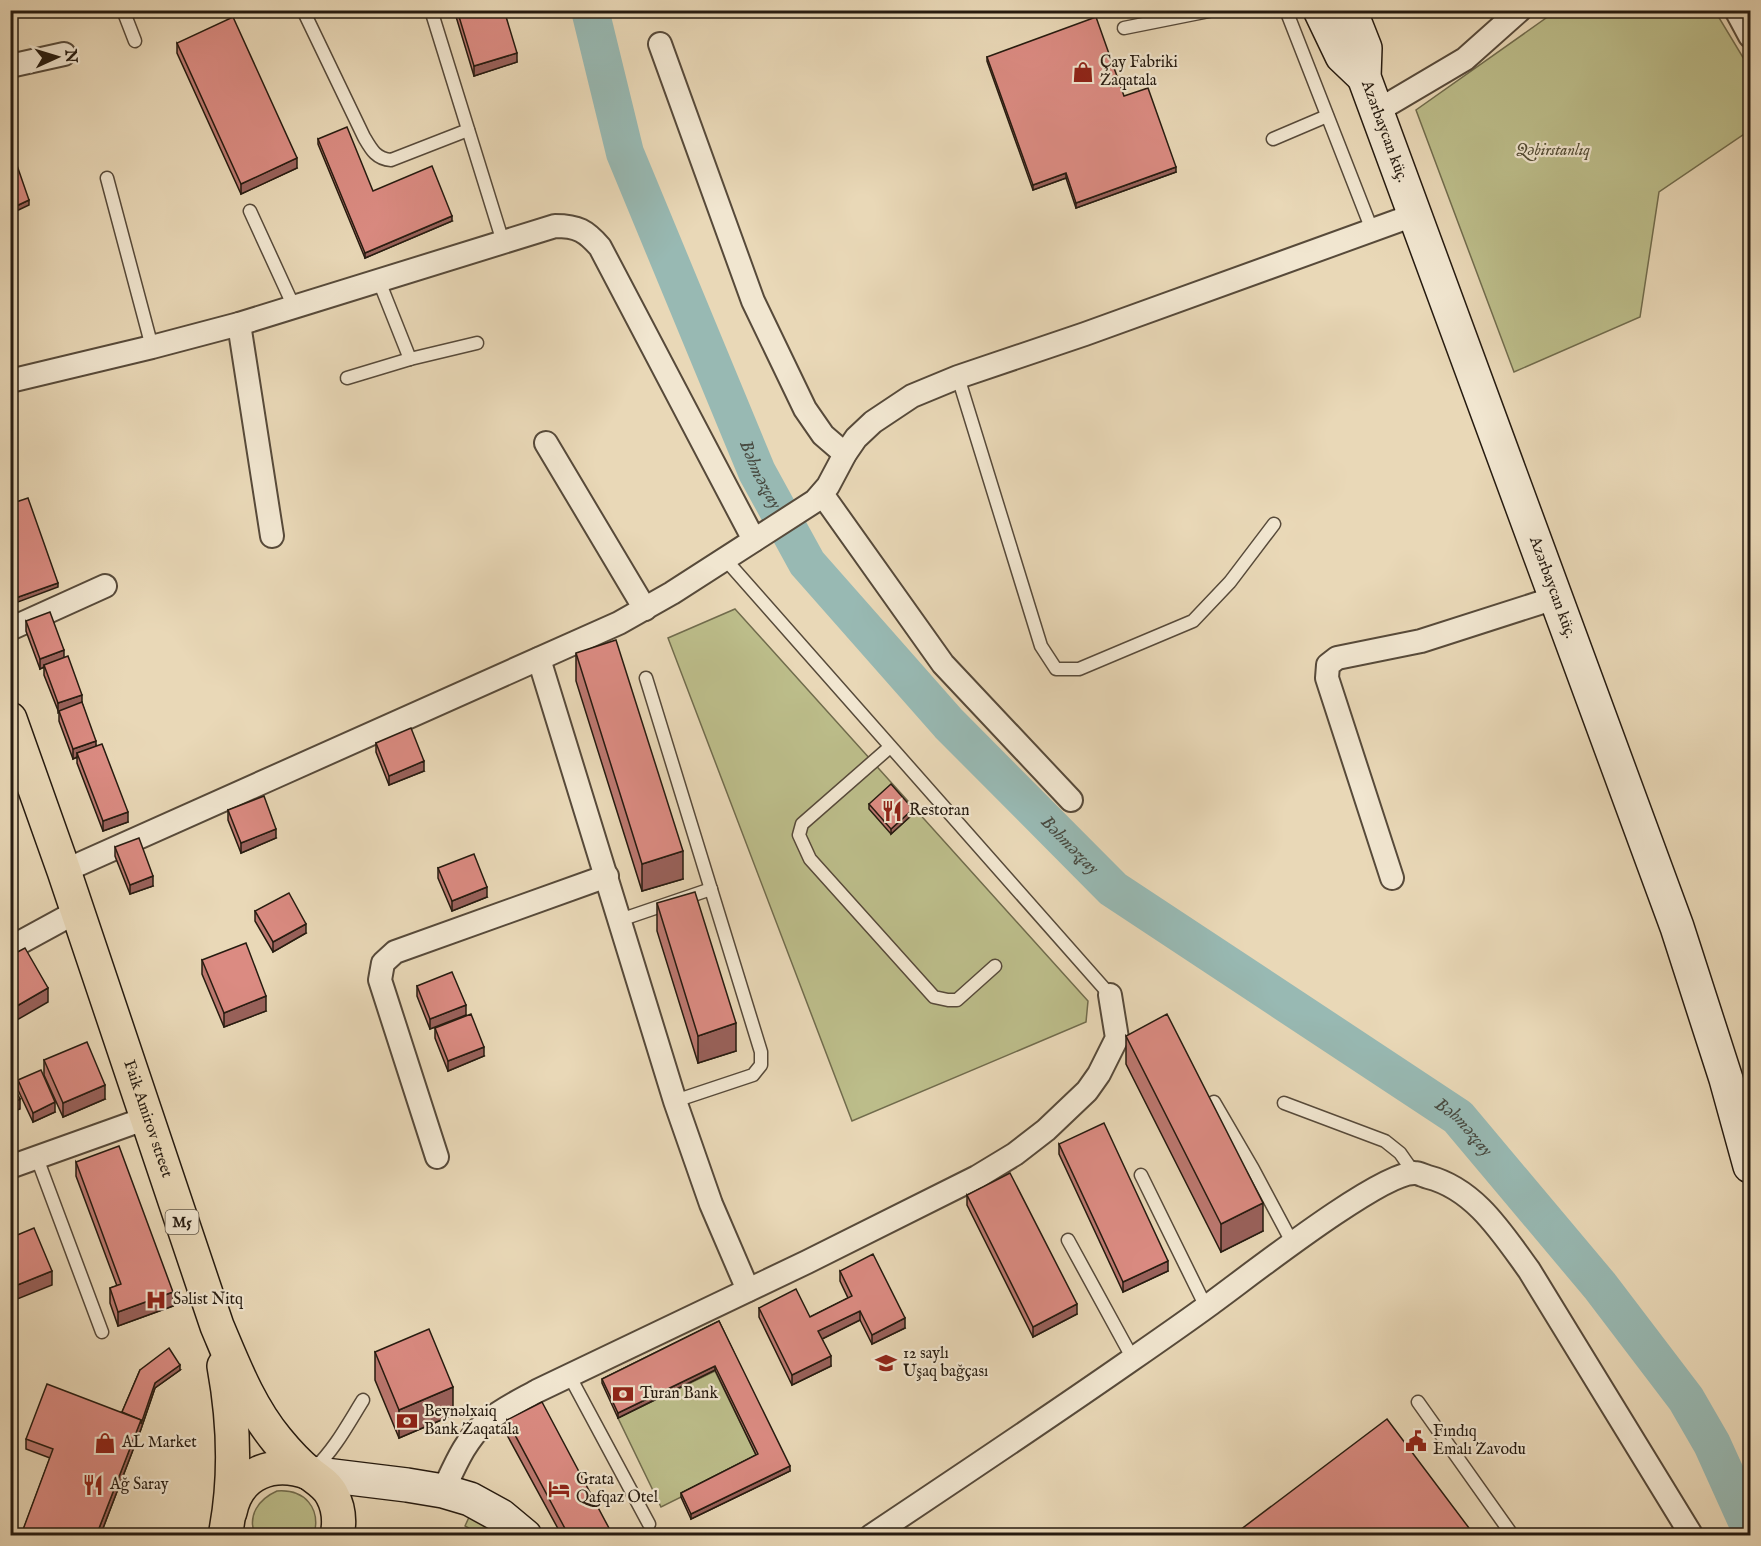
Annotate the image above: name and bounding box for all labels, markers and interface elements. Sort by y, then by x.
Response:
north arrow [27,27,87,87]
text: N [59,47,80,64]
place label: Çay Fabriki Zaqatala [1100,53,1178,91]
shop icon: Çay Fabriki Zaqatala [1071,60,1095,84]
street label: Azərbaycan küç. [1356,77,1412,185]
park label: Qəbirstanlıq [1516,141,1590,161]
water label: Bəhməzçay [734,437,787,513]
street label: Azərbaycan küç. [1524,533,1580,641]
restaurant icon: Restoran [880,799,904,823]
place label: Restoran [909,801,970,821]
water label: Bəhməzçay [1035,811,1104,880]
street label: Faik Amirov street [118,1058,177,1181]
water label: Bəhməzçay [1430,1093,1498,1161]
road number: M5 [166,1210,198,1234]
hospital icon: Səlist Nitq [144,1288,168,1312]
place label: Səlist Nitq [173,1290,244,1310]
place label: 12 saylı Uşaq bağçası [903,1344,988,1382]
school or university icon: 12 saylı Uşaq bağçası [874,1351,898,1375]
bank icon: Turan Bank [611,1382,635,1406]
place label: Turan Bank [640,1384,718,1404]
place label: Beynəlxaiq Bank Zaqatala [424,1402,519,1440]
bank icon: Beynəlxaiq Bank Zaqatala [395,1409,419,1433]
place label: Fındıq Emalı Zavodu [1433,1422,1526,1460]
public building icon: Fındıq Emalı Zavodu [1404,1429,1428,1453]
shop icon: AL Market [93,1431,117,1455]
place label: AL Market [121,1433,197,1453]
place label: Grata Qafqaz Otel [576,1470,659,1508]
restaurant icon: Ağ Saray [81,1473,105,1497]
place label: Ağ Saray [109,1475,169,1495]
hotel icon: Grata Qafqaz Otel [547,1477,571,1501]

